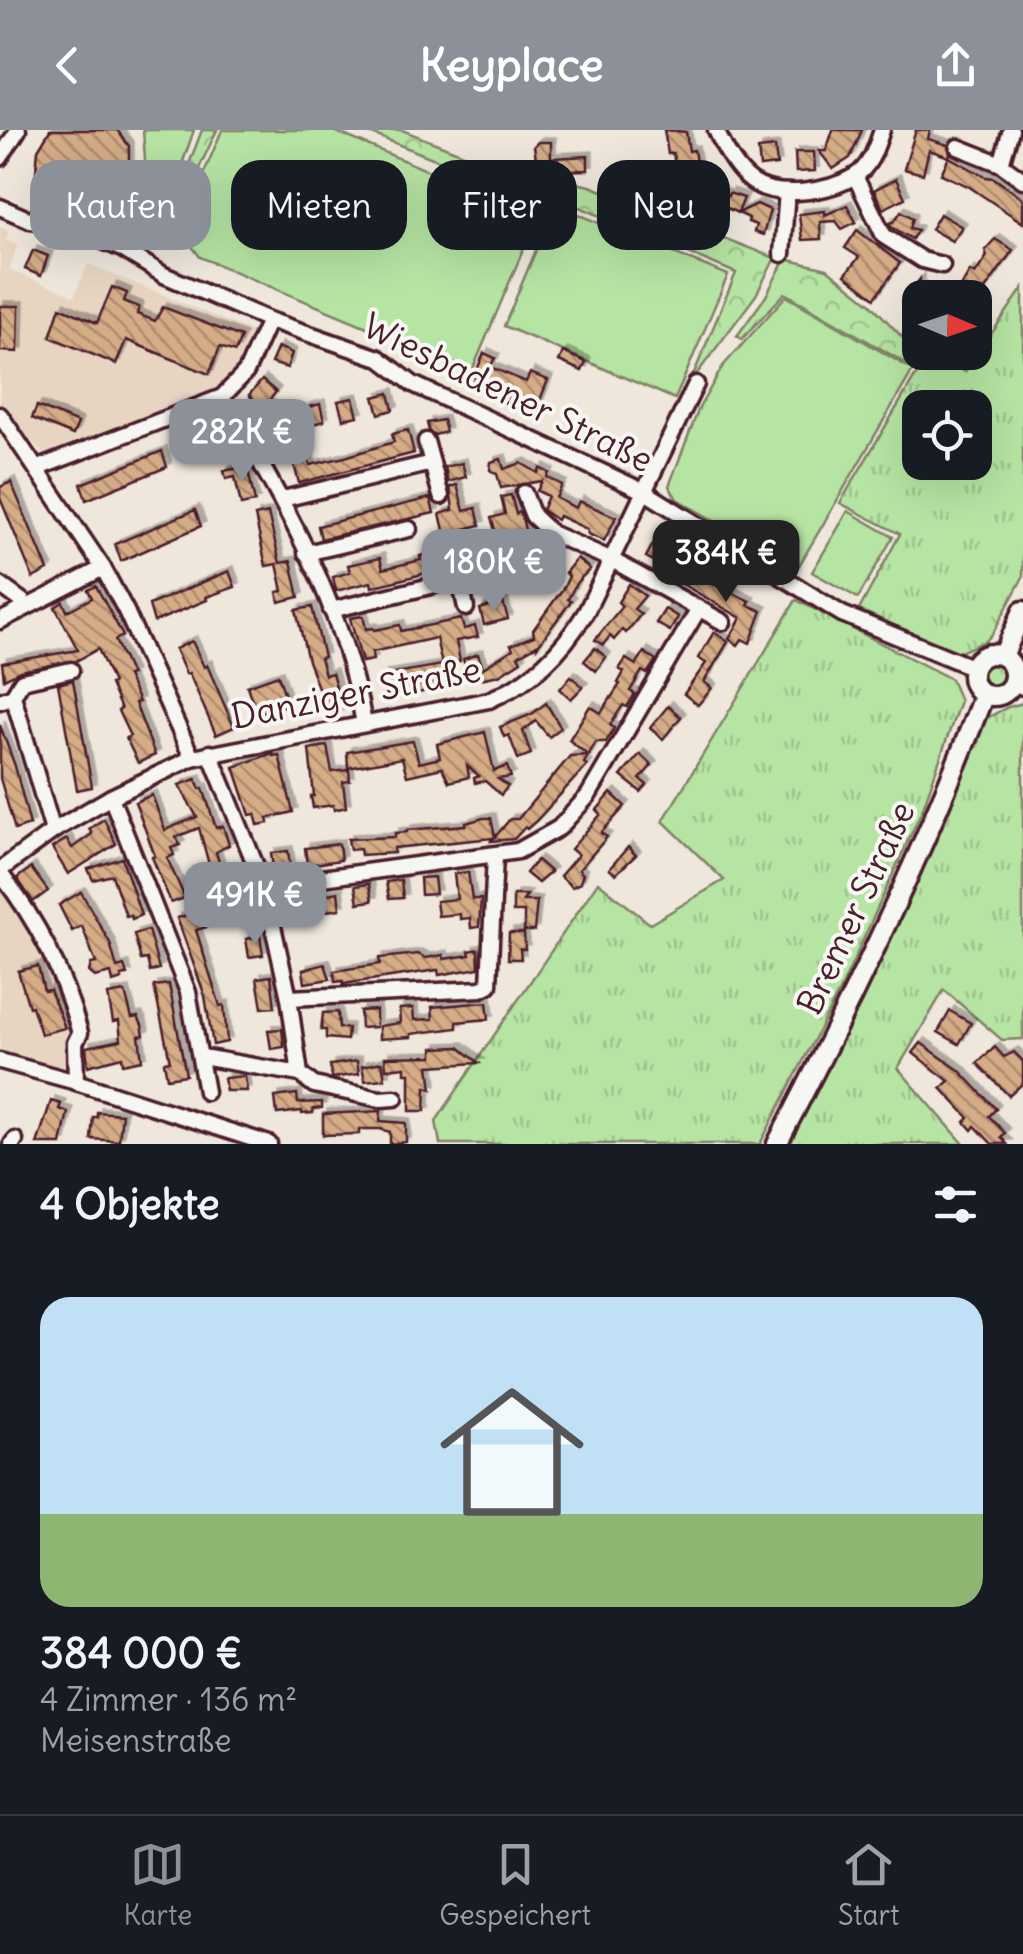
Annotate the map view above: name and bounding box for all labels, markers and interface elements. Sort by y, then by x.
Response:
text: Keyplace [419,37,604,93]
icon: back [40,38,95,93]
icon: share [928,38,983,93]
chip: Kaufen [30,160,211,250]
chip: Mieten [231,160,407,250]
chip: Filter [427,160,577,250]
chip: Neu [597,160,730,250]
north arrow [902,280,992,370]
map controls [902,280,992,480]
street label: Wiesbadener Straße [356,303,661,481]
button: locate [902,390,992,480]
pin: 282K € [161,399,323,484]
text: 282K € [191,411,293,452]
pin: 384K € [645,520,807,605]
pin: 180K € [413,529,575,614]
text: 384K € [674,532,778,573]
text: 180K € [444,541,544,582]
street label: Danziger Straße [227,646,484,738]
street label: Bremer Straße [787,794,924,1021]
pin: 491K € [174,862,336,947]
text: 491K € [206,874,304,915]
icon: filters [928,1177,983,1232]
text: 4 Objekte [40,1178,220,1230]
icon: home [422,1362,602,1542]
text: 384 000 € [40,1627,242,1679]
text: 4 Zimmer · 136 m² [40,1679,297,1720]
text: Meisenstraße [40,1720,231,1761]
tab: Karte [124,1837,192,1933]
tab: Gespeichert [439,1837,591,1933]
tab: Start [838,1837,899,1933]

